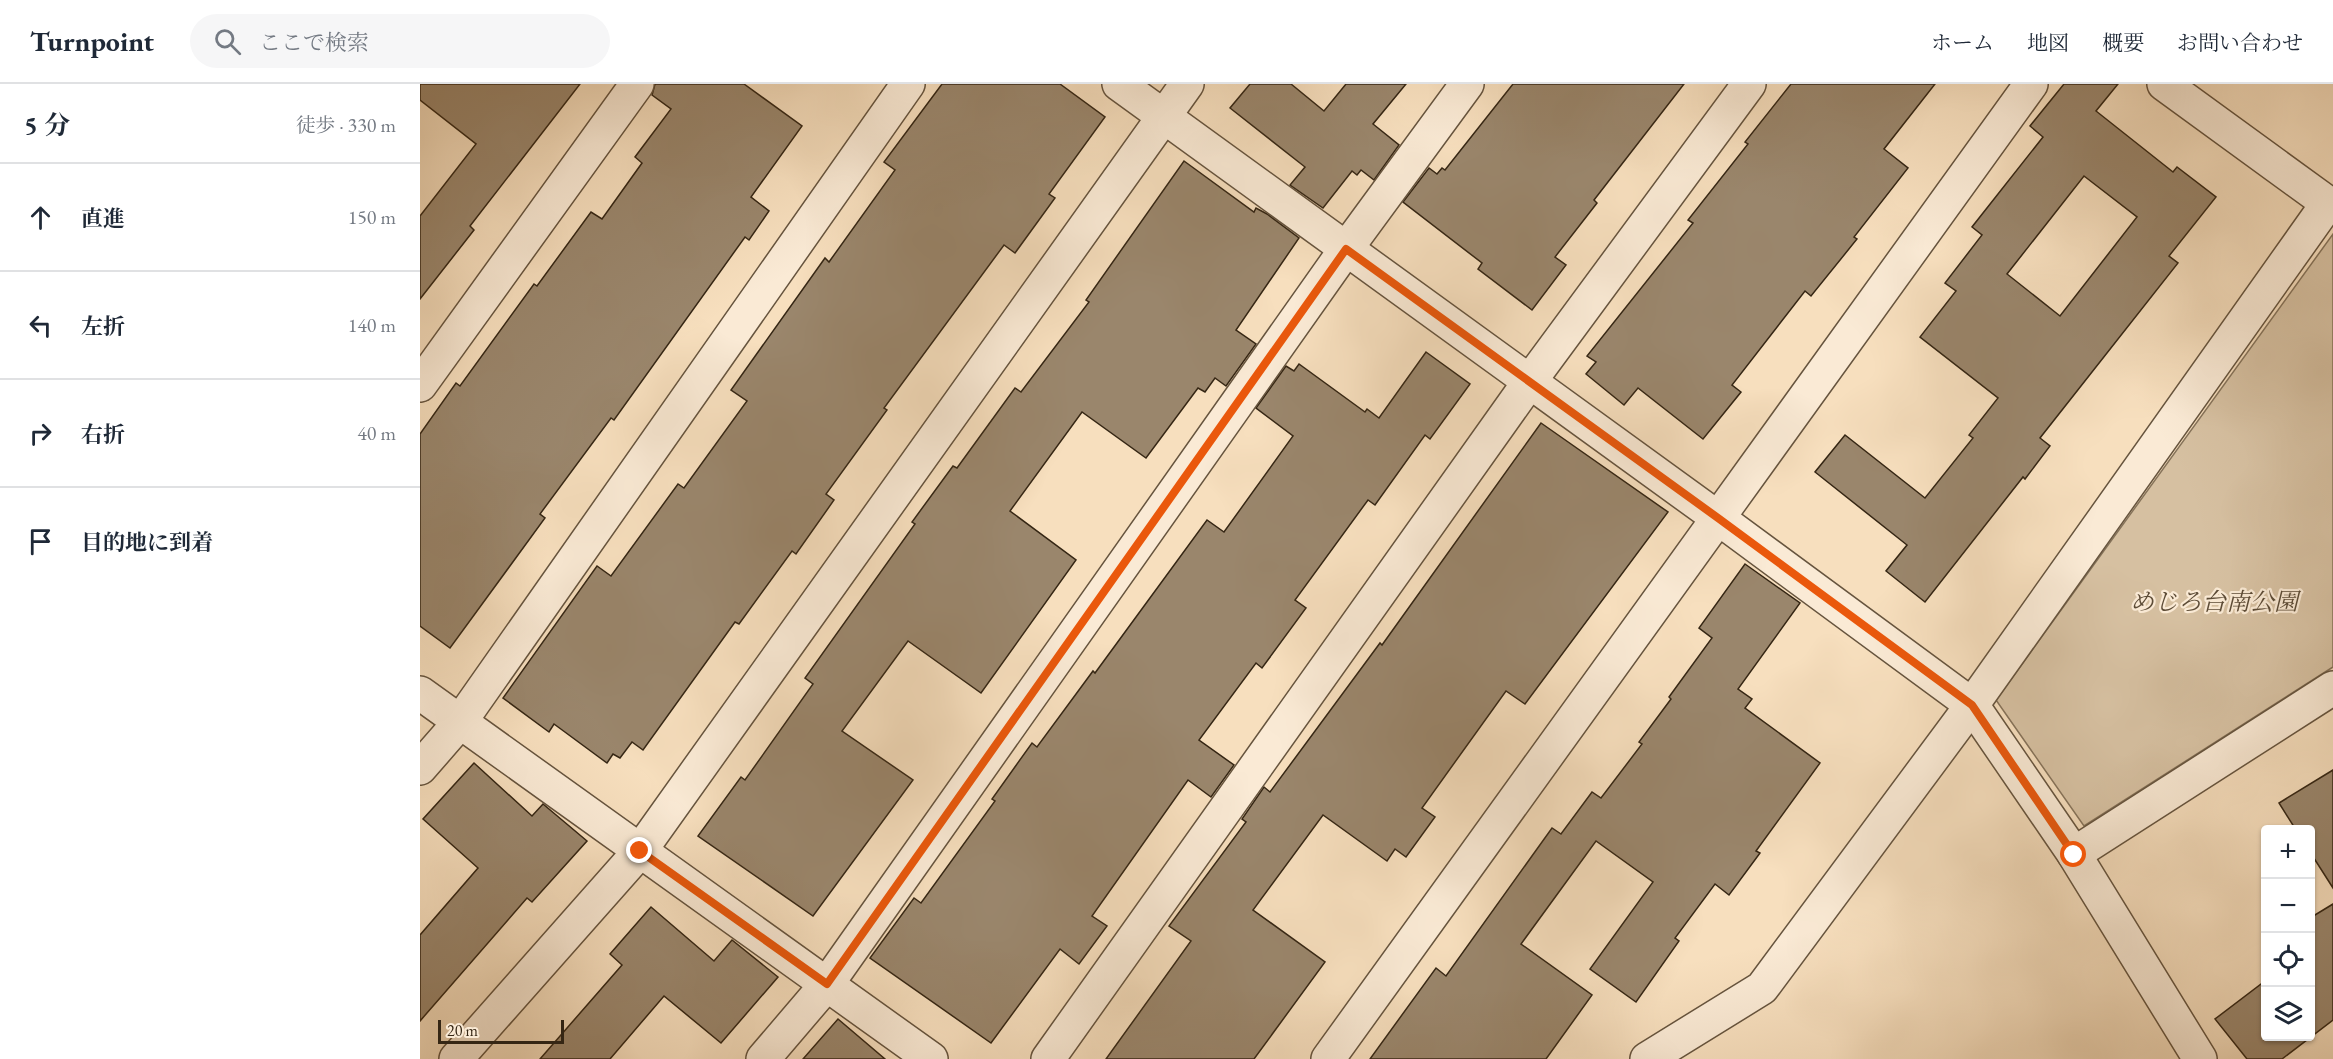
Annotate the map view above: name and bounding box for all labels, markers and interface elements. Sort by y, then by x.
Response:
search box [190,14,610,68]
text: Turnpoint [30,23,154,59]
icon: search [211,25,244,58]
text: ここで検索 [259,28,369,57]
text: ホーム [1931,29,1994,56]
text: 地図 [2027,29,2069,56]
text: 概要 [2102,29,2144,56]
text: お問い合わせ [2177,29,2303,56]
text: 5 分 [24,108,70,142]
text: 徒歩 · 330 m [296,112,396,138]
icon: ahead [24,201,57,234]
text: 直進 [81,204,125,233]
text: 150 m [348,204,396,230]
icon: left [24,309,57,342]
text: 左折 [81,312,125,341]
text: 140 m [348,312,396,338]
icon: right [24,417,57,450]
text: 右折 [81,420,125,449]
text: 40 m [357,420,396,446]
icon: arrive [24,525,57,558]
text: 目的地に到着 [81,528,213,557]
park label: めじろ台南公園 [2130,586,2302,617]
map controls [2261,825,2315,1041]
button: + [2261,825,2315,879]
route end [626,837,652,863]
route start [2060,841,2086,867]
button: − [2261,879,2315,933]
button: locate [2261,933,2315,987]
button: layers [2261,987,2315,1041]
scale bar [438,1017,564,1044]
text: 20 m [447,1020,478,1041]

